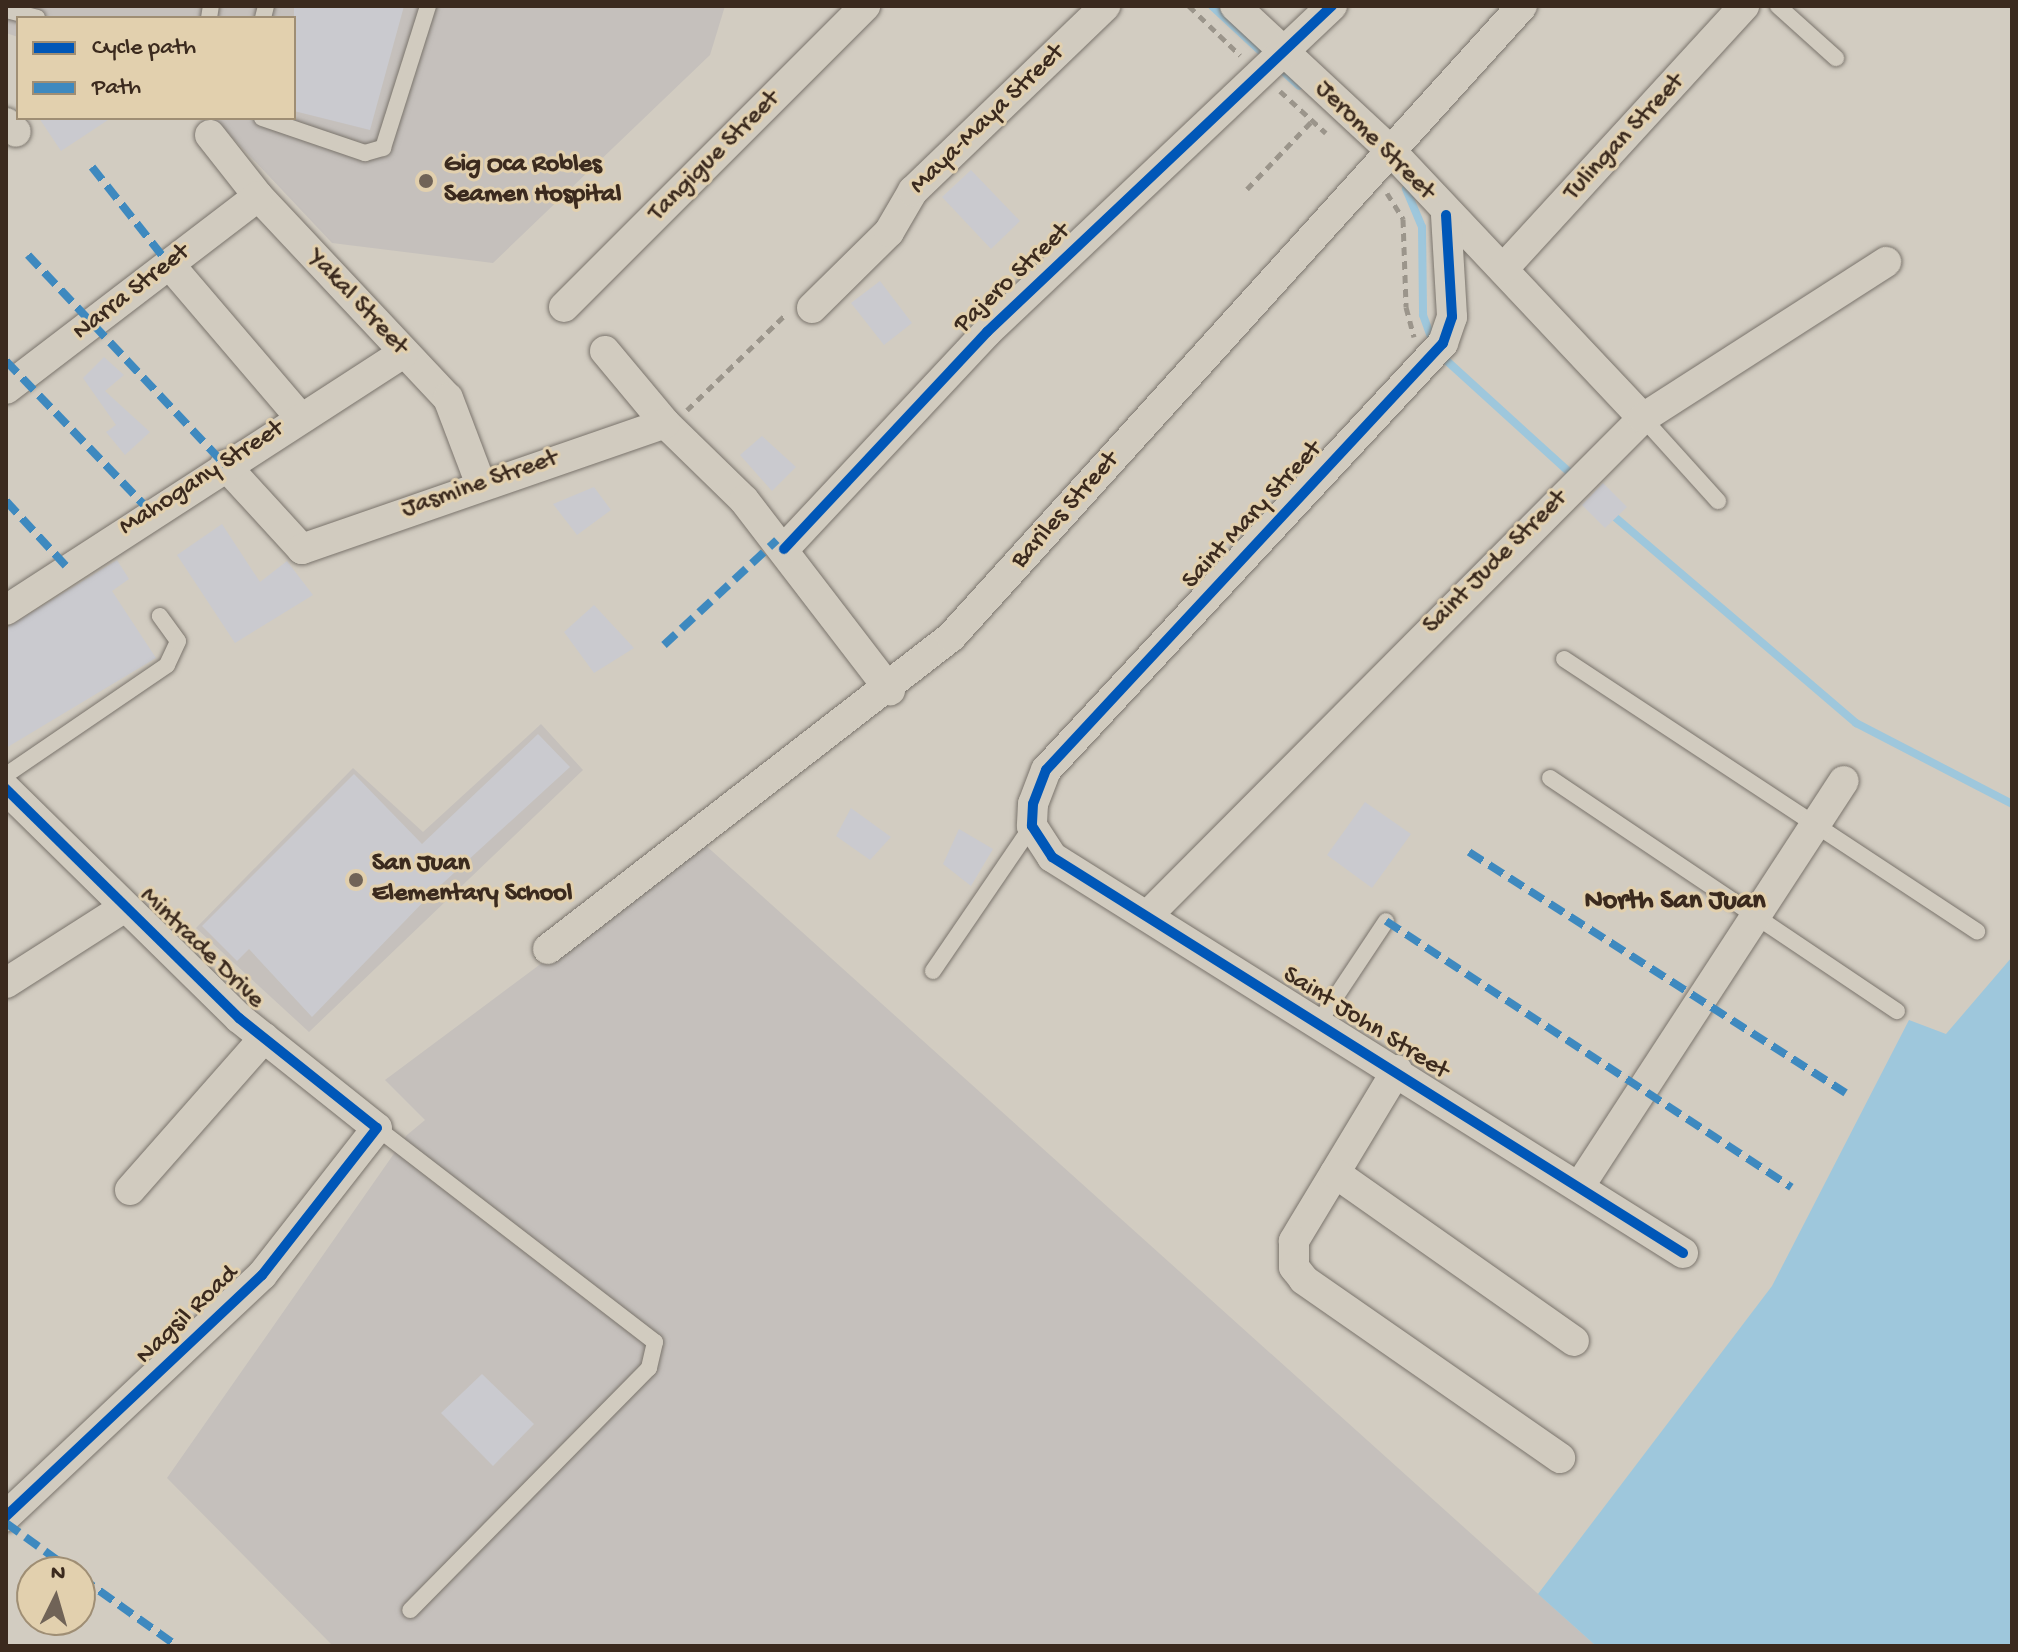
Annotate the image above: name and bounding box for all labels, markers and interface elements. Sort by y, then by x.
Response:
legend [16,16,296,120]
text: Cycle path [92,34,196,63]
street label: Maya-Maya Street [904,38,1072,202]
street label: Tulingan Street [1558,68,1692,208]
text: Path [92,74,141,103]
street label: Jerome Street [1307,74,1441,208]
street label: Tangigue Street [643,85,787,229]
place label: Gig Oca Robles Seamen Hospital [444,150,621,212]
marker: Gig Oca Robles Seamen Hospital [415,170,437,192]
street label: Pajero Street [948,217,1078,341]
street label: Narra Street [67,238,197,348]
street label: Yakal Street [300,243,414,363]
street label: Mahogany Street [114,414,290,544]
street label: Saint Mary Street [1176,435,1330,597]
street label: Jasmine Street [398,444,562,526]
street label: Bariles Street [1005,446,1127,576]
street label: Saint Jude Street [1417,484,1575,642]
place label: San Juan Elementary School [372,849,572,910]
marker: San Juan Elementary School [347,871,365,889]
street label: Mintrade Drive [132,882,270,1016]
district label: North San Juan [1584,885,1766,919]
street label: Saint John Street [1276,960,1454,1088]
street label: Nagsil Road [130,1260,246,1372]
north arrow [16,1556,96,1636]
text: N [50,1561,66,1588]

